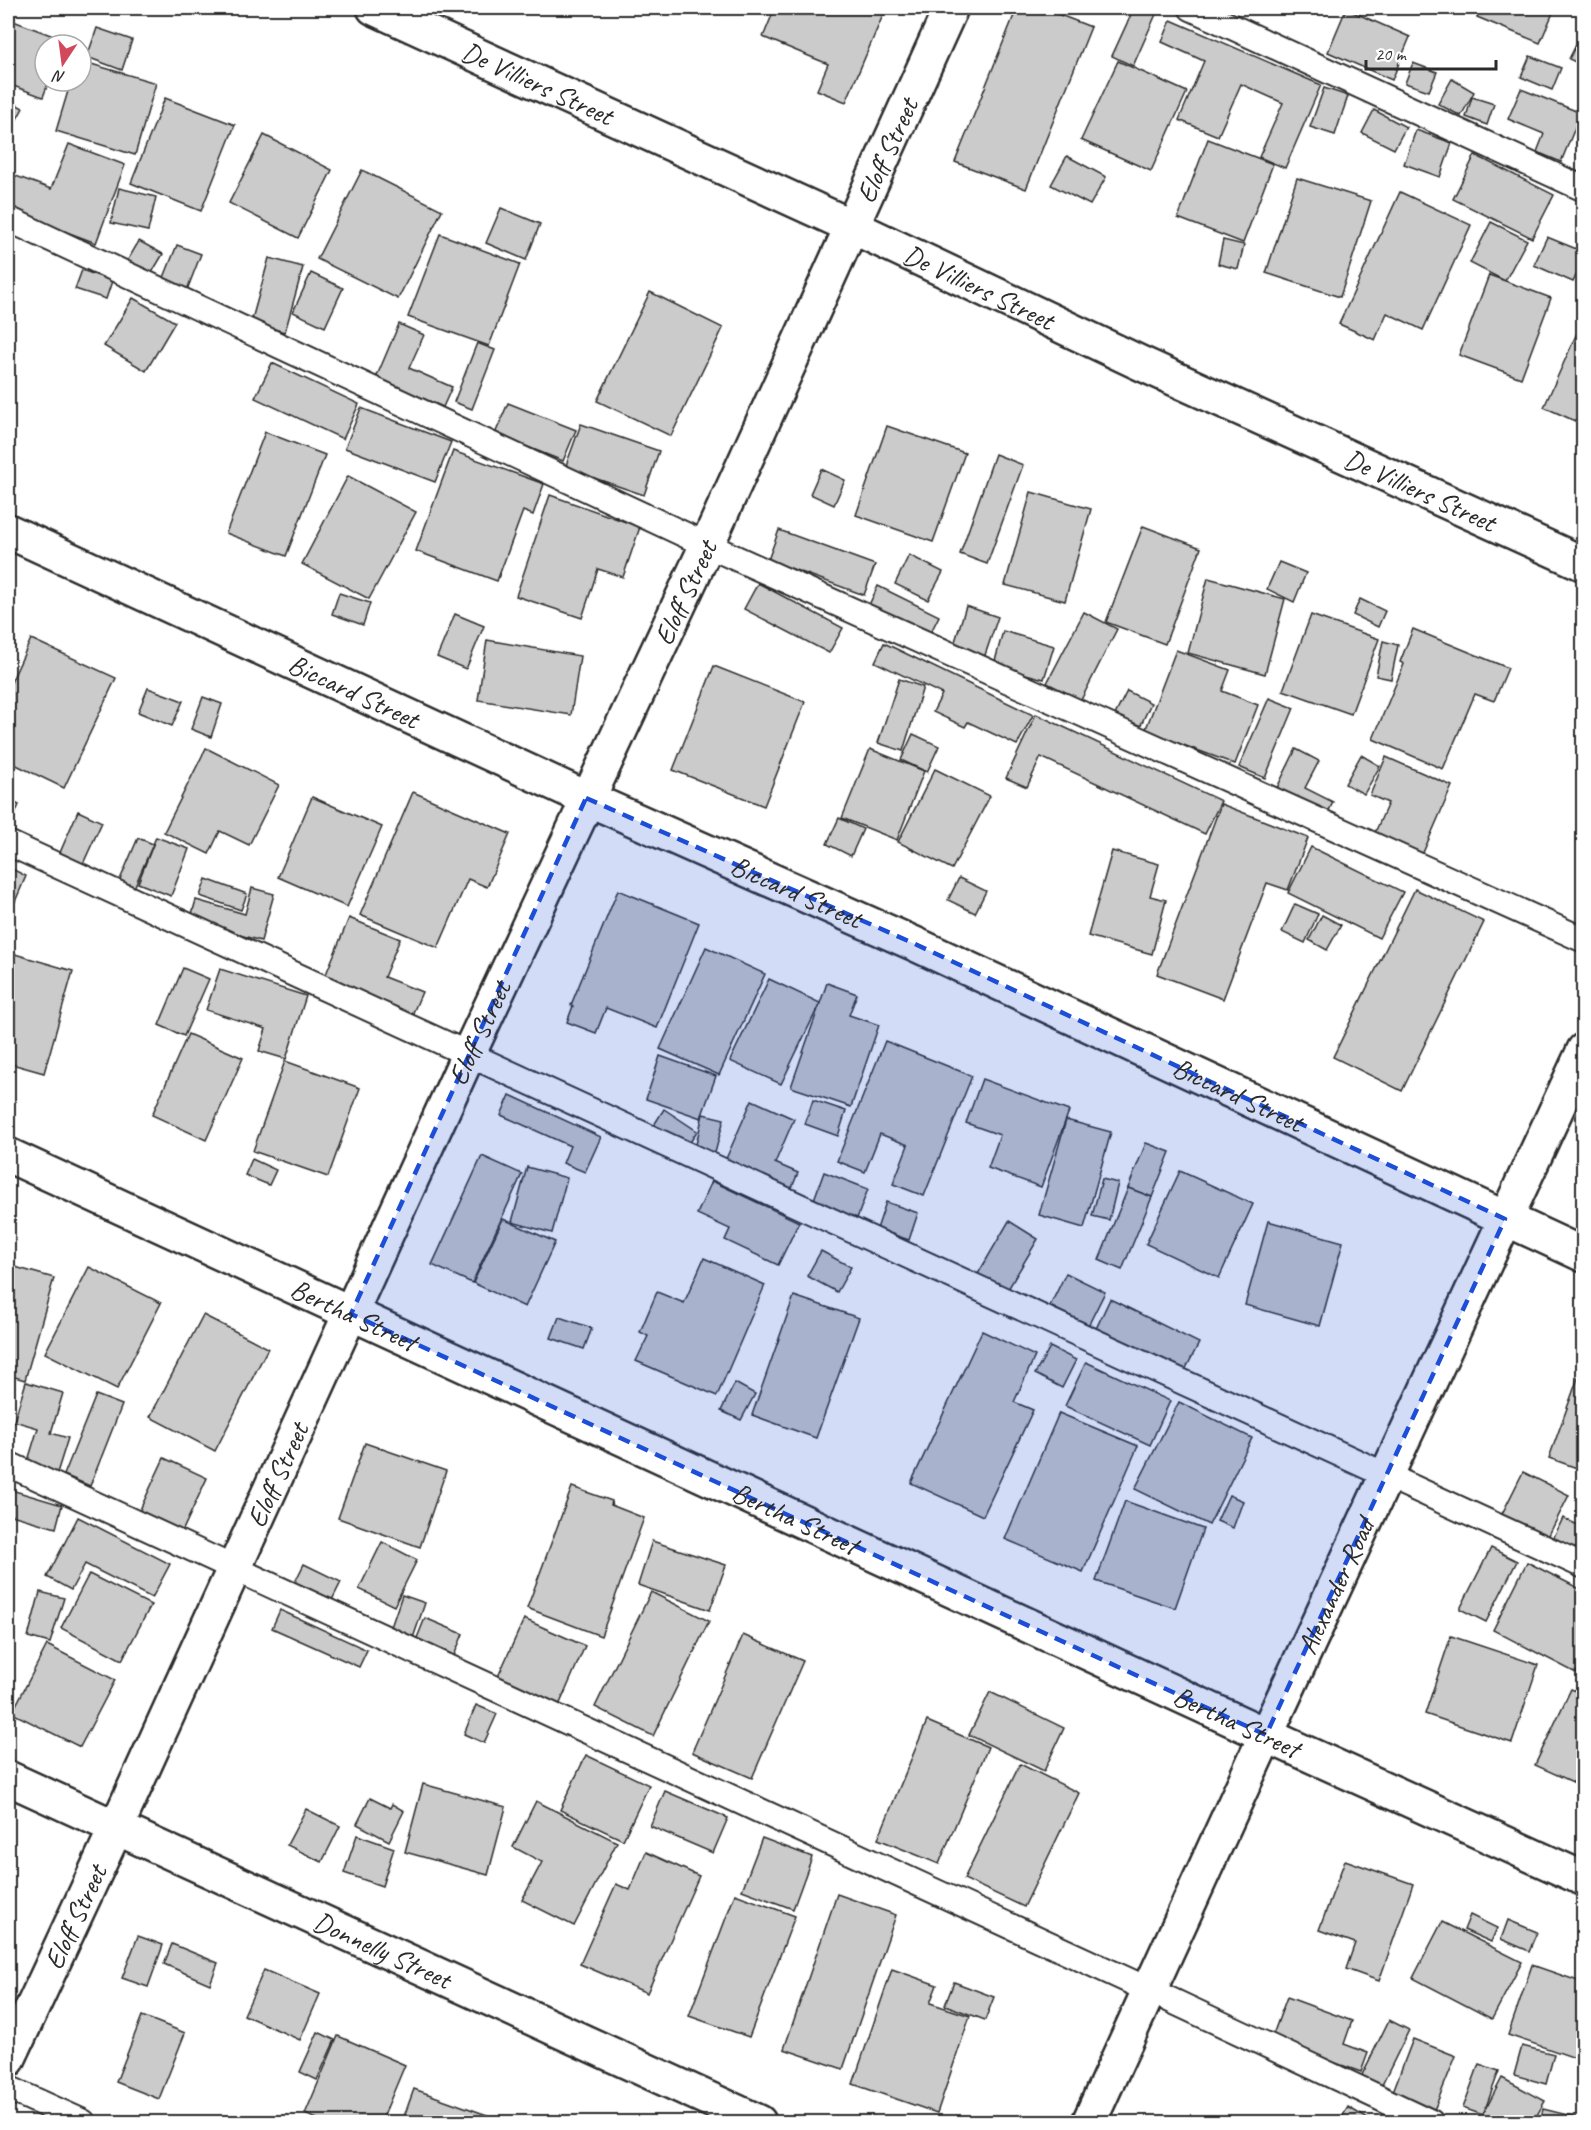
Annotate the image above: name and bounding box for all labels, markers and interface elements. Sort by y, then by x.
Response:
north arrow [33,33,93,93]
scale bar [1366,33,1496,71]
street label: De Villiers Street [457,34,621,134]
text: 20 m [1375,43,1408,65]
text: N [50,65,67,87]
street label: Eloff Street [848,90,927,208]
street label: De Villiers Street [898,237,1062,339]
street label: De Villiers Street [1339,441,1504,541]
street label: Eloff Street [646,533,726,650]
street label: Biccard Street [283,646,427,738]
street label: Biccard Street [725,848,870,937]
street label: Eloff Street [440,973,519,1090]
street label: Biccard Street [1167,1049,1311,1141]
street label: Bertha Street [285,1271,426,1361]
street label: Eloff Street [238,1415,317,1533]
street label: Bertha Street [727,1474,867,1564]
street label: Alexander Road [1289,1509,1384,1659]
street label: Bertha Street [1168,1678,1308,1767]
street label: Eloff Street [36,1857,116,1975]
street label: Donnelly Street [308,1904,459,1998]

